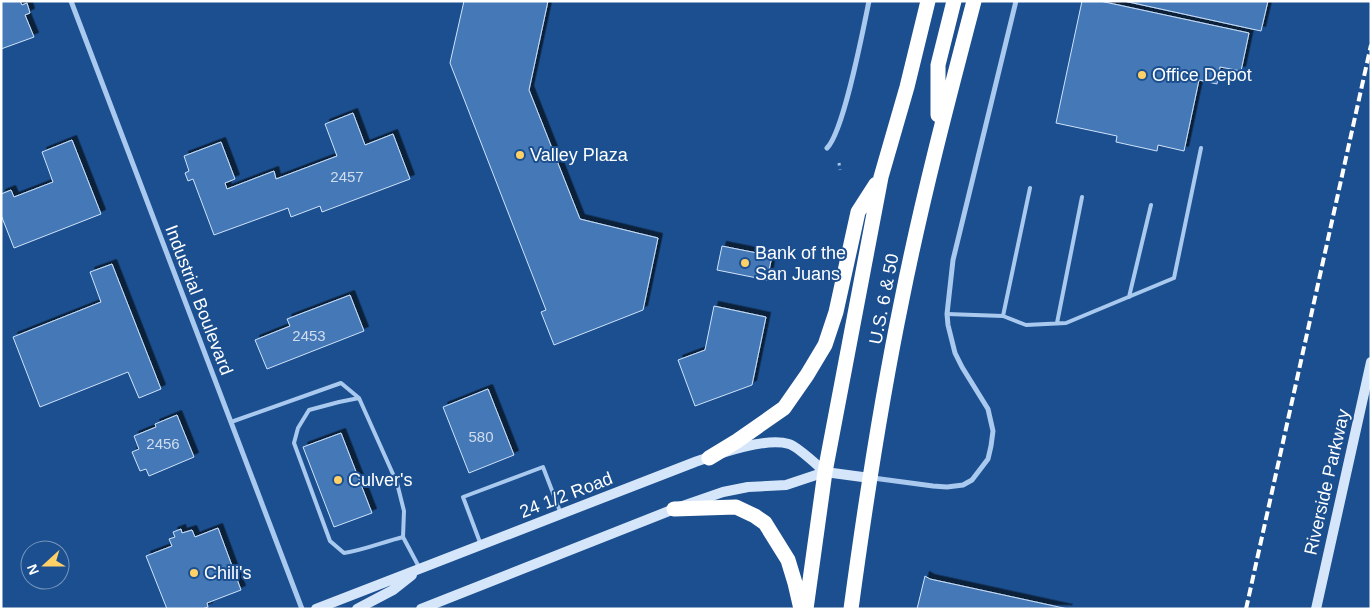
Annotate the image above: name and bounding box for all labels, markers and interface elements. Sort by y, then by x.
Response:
place label: Office Depot [1152,65,1252,85]
marker: Office Depot [1136,69,1148,81]
place label: Valley Plaza [530,145,629,165]
marker: Valley Plaza [514,149,526,161]
house number: 2457 [330,168,364,185]
street label: Industrial Boulevard [161,222,237,378]
place label: Bank of the San Juans [755,243,846,284]
street label: U.S. 6 & 50 [865,252,903,346]
marker: Bank of the San Juans [739,257,751,269]
house number: 2453 [292,327,326,344]
street label: Riverside Parkway [1300,407,1354,557]
house number: 580 [468,428,494,445]
house number: 2456 [146,435,180,452]
street label: 24 1/2 Road [517,468,615,522]
place label: Culver's [348,470,412,490]
marker: Culver's [332,474,344,486]
north arrow [20,540,70,590]
text: N [24,562,42,577]
place label: Chili's [204,563,251,583]
marker: Chili's [188,567,200,579]

